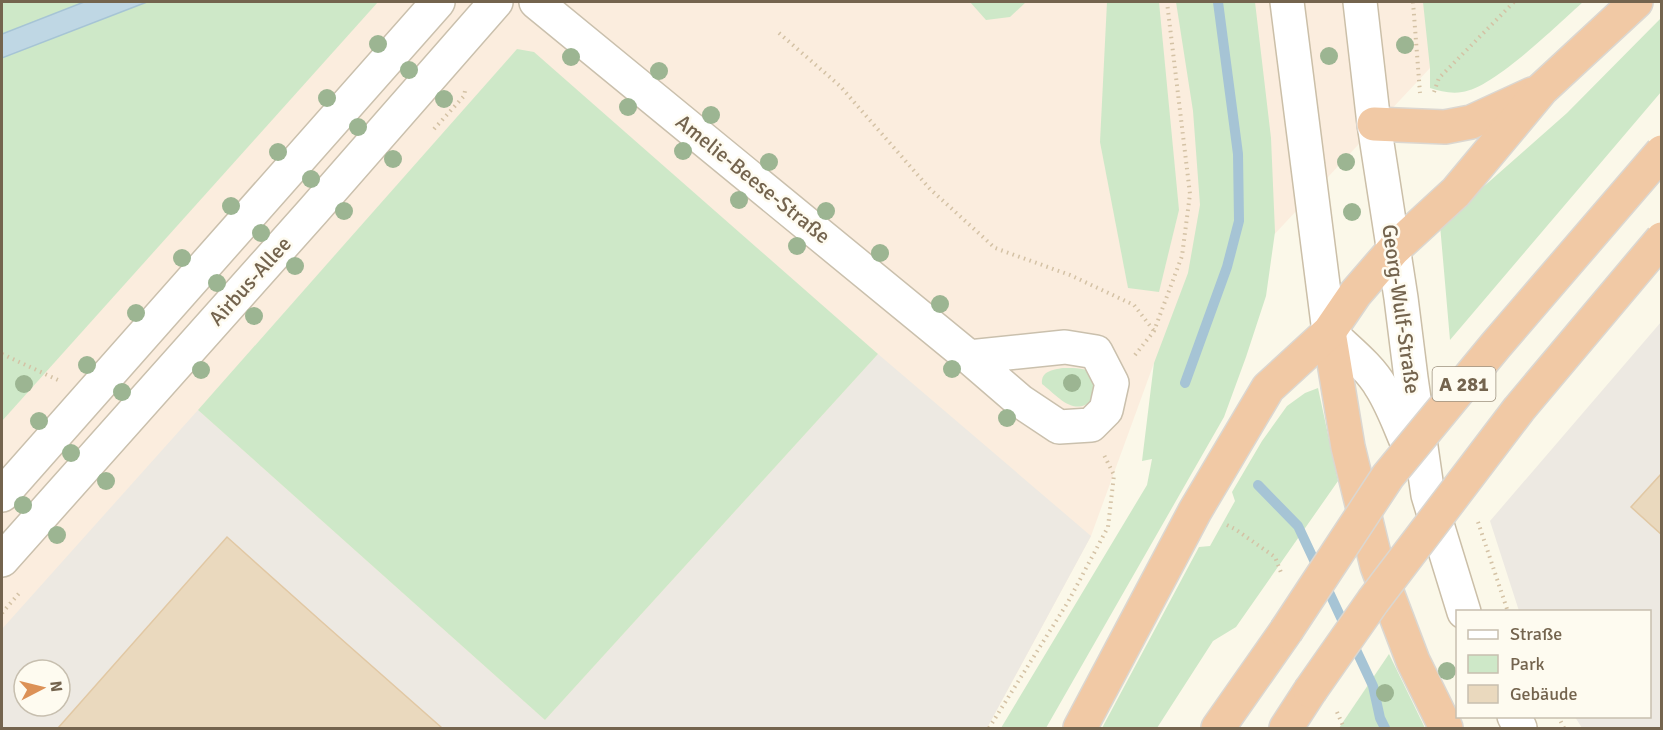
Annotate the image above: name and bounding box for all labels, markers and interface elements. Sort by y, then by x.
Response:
street label: Amelie-Beese-Straße [670,109,836,249]
street label: Georg-Wulf-Straße [1376,223,1426,395]
street label: Airbus-Allee [203,231,297,331]
road number: A 281 [1432,367,1496,401]
legend [1456,610,1651,718]
text: Straße [1510,623,1562,645]
text: Park [1510,653,1545,675]
north arrow [12,658,72,718]
text: N [45,680,66,693]
text: Gebäude [1510,683,1578,705]

